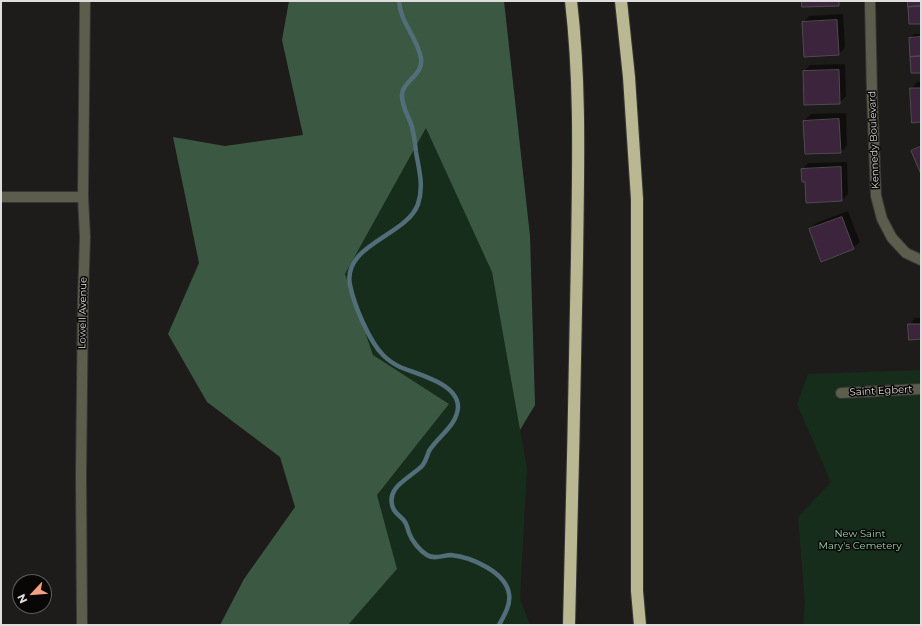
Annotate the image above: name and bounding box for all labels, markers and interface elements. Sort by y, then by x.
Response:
street label: Kennedy Boulevard [866,91,882,189]
street label: Lowell Avenue [76,277,90,349]
street label: Saint Egbert [849,383,913,399]
park label: New Saint Mary's Cemetery [818,528,902,552]
north arrow [12,574,52,614]
text: N [14,592,30,606]

